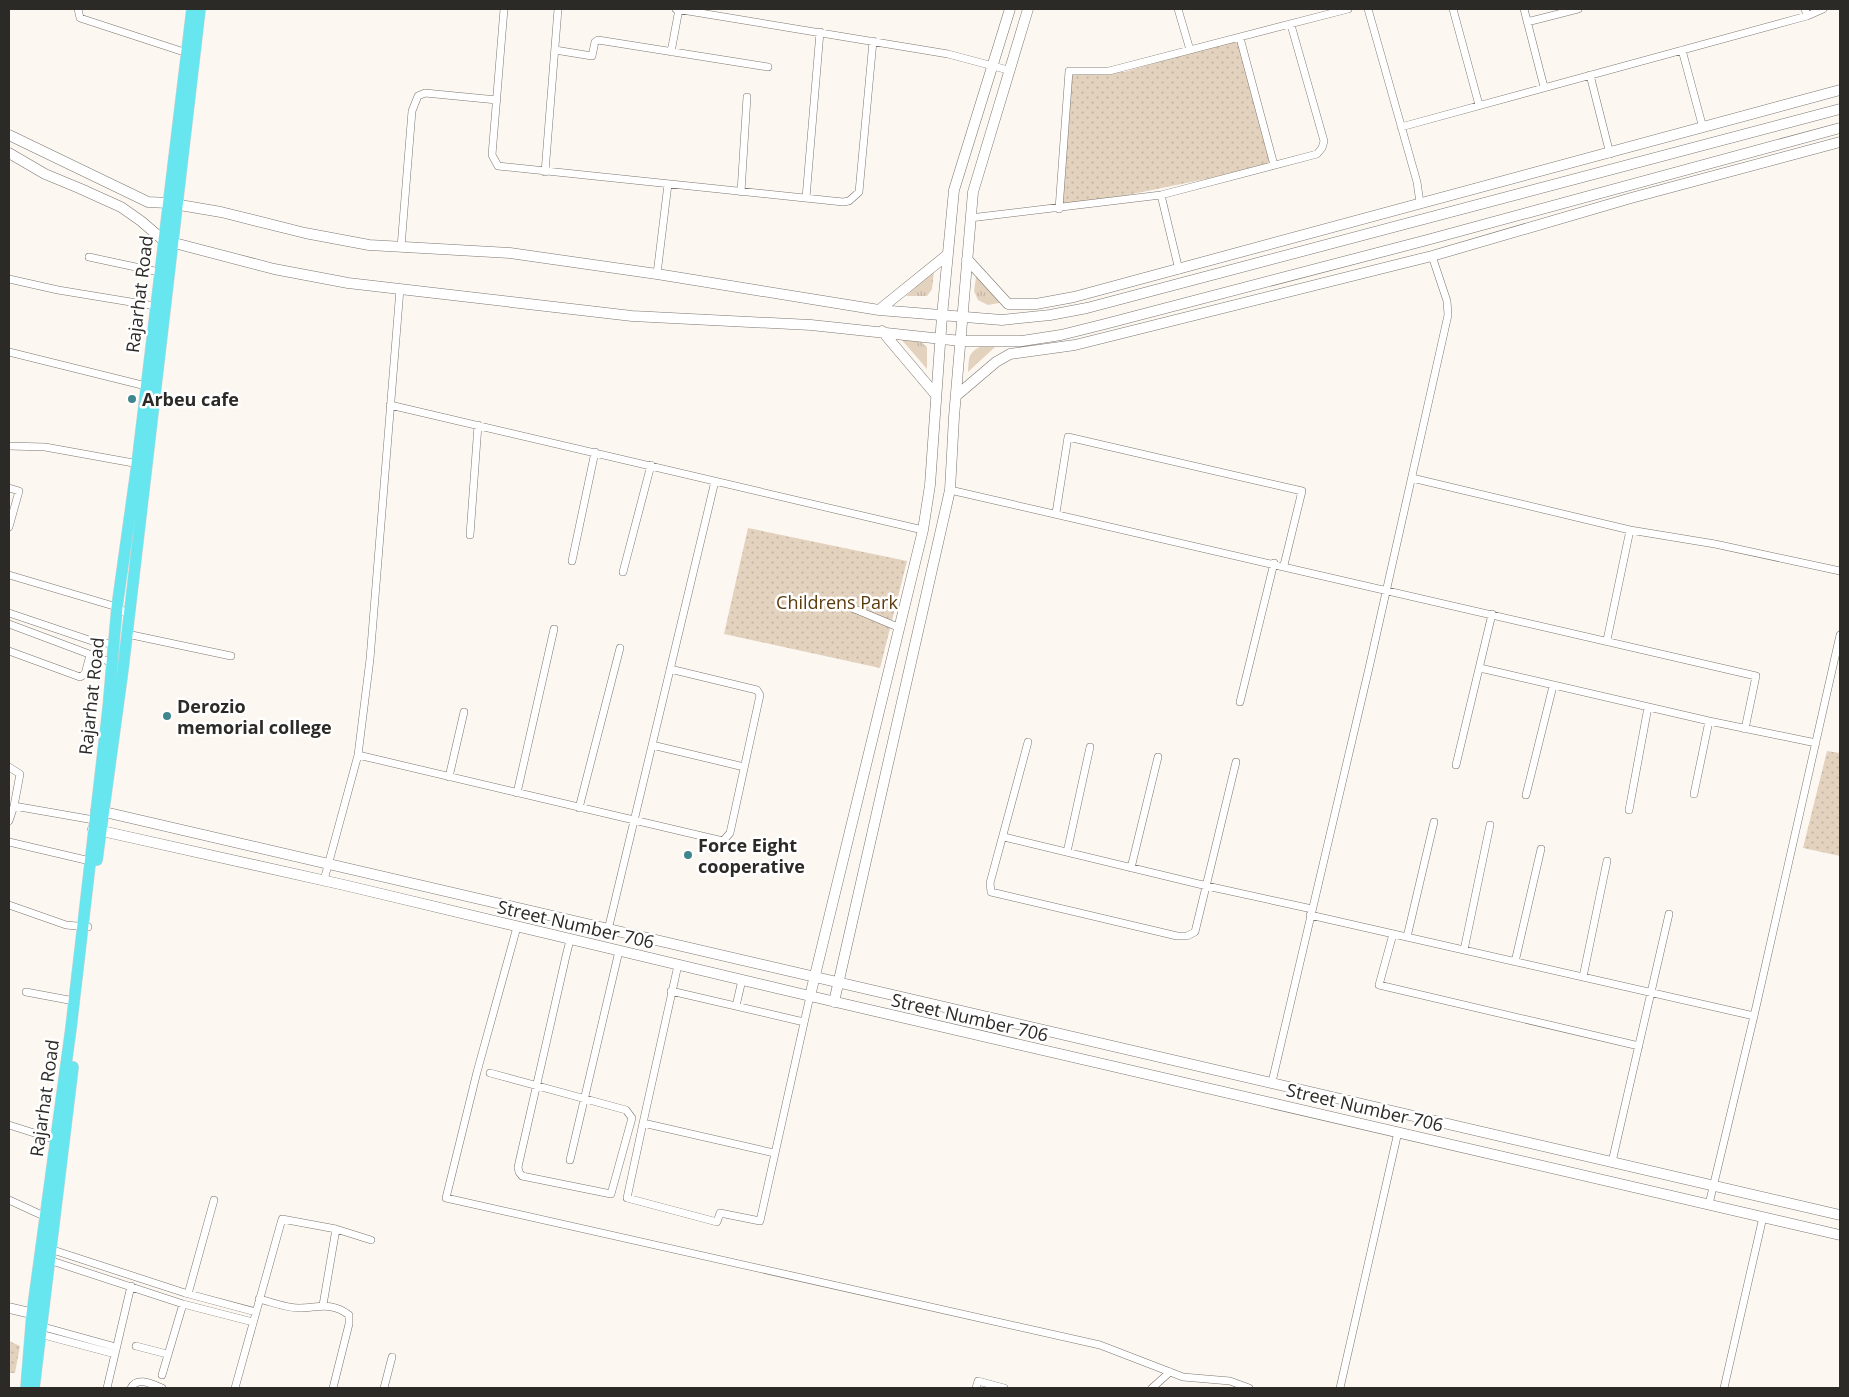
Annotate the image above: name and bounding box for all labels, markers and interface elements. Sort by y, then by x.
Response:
street label: Rajarhat Road [120,234,158,354]
place label: Arbeu cafe [142,387,239,411]
marker: Arbeu cafe [126,393,138,405]
park label: Childrens Park [776,590,898,614]
street label: Rajarhat Road [73,636,109,756]
place label: Derozio memorial college [177,694,332,739]
marker: Derozio memorial college [161,710,173,722]
place label: Force Eight cooperative [698,833,805,878]
marker: Force Eight cooperative [682,849,694,861]
street label: Street Number 706 [495,894,657,954]
street label: Street Number 706 [889,987,1051,1047]
street label: Rajarhat Road [24,1038,64,1158]
street label: Street Number 706 [1284,1077,1446,1137]

